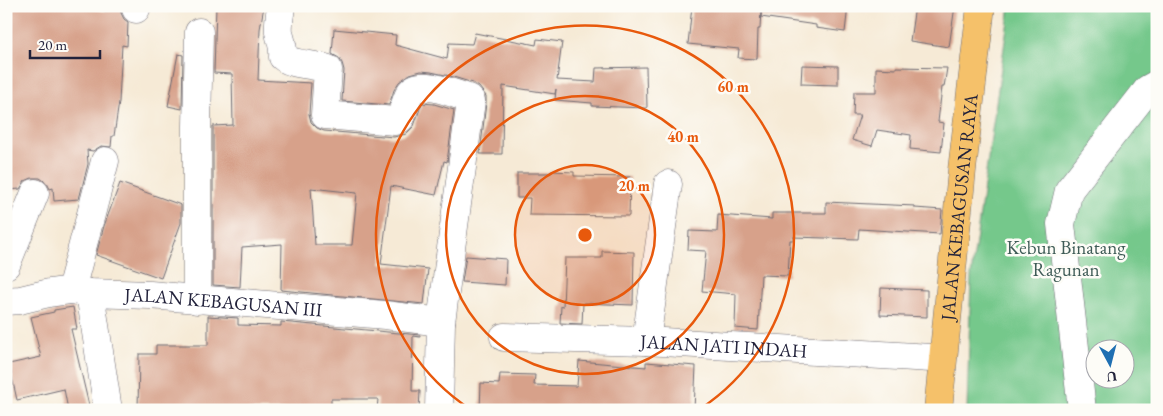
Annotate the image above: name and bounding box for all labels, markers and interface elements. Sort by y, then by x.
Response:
scale bar [30,28,100,60]
text: 20 m [38,35,67,54]
text: 60 m [717,77,749,96]
street label: JALAN KEBAGUSAN RAYA [934,91,983,324]
text: 40 m [667,127,699,146]
text: 20 m [618,176,650,195]
centre of rings [576,226,594,244]
park label: Kebun Binatang Ragunan [1006,235,1126,282]
street label: JALAN KEBAGUSAN III [122,282,324,322]
street label: JALAN JATI INDAH [638,328,808,363]
north arrow [1086,338,1136,388]
text: U [1105,367,1118,387]

